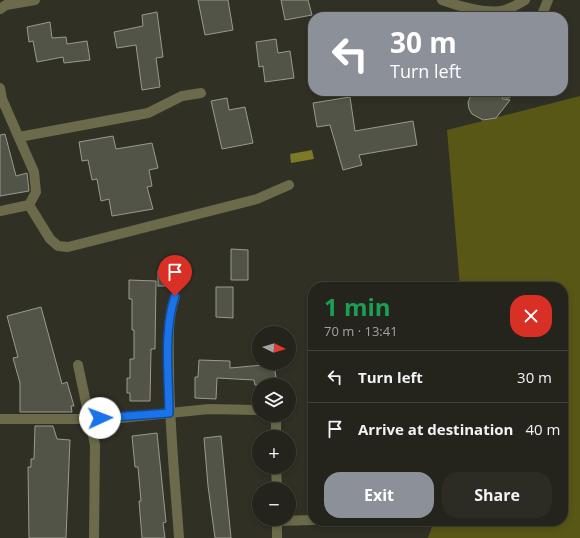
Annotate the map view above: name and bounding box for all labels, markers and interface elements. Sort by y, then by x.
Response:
text: 30 m [390,23,457,61]
icon: left [324,28,376,80]
text: Turn left [390,59,461,83]
pin [158,255,192,296]
icon: arrive [164,261,186,283]
text: 1 min [324,290,391,323]
button: close [510,295,552,337]
text: 70 m · 13:41 [324,322,398,340]
north arrow [252,326,296,370]
map controls [252,326,296,526]
icon: left [324,366,346,388]
text: Turn left [358,367,423,387]
text: 30 m [517,367,552,387]
button: layers [252,378,296,422]
position arrow [79,397,121,439]
icon: arrive [324,418,346,440]
text: Arrive at destination [358,419,513,439]
text: 40 m [525,419,560,439]
button: + [252,430,296,474]
button: Exit [324,472,434,518]
button: Share [442,472,552,518]
button: − [252,482,296,526]

